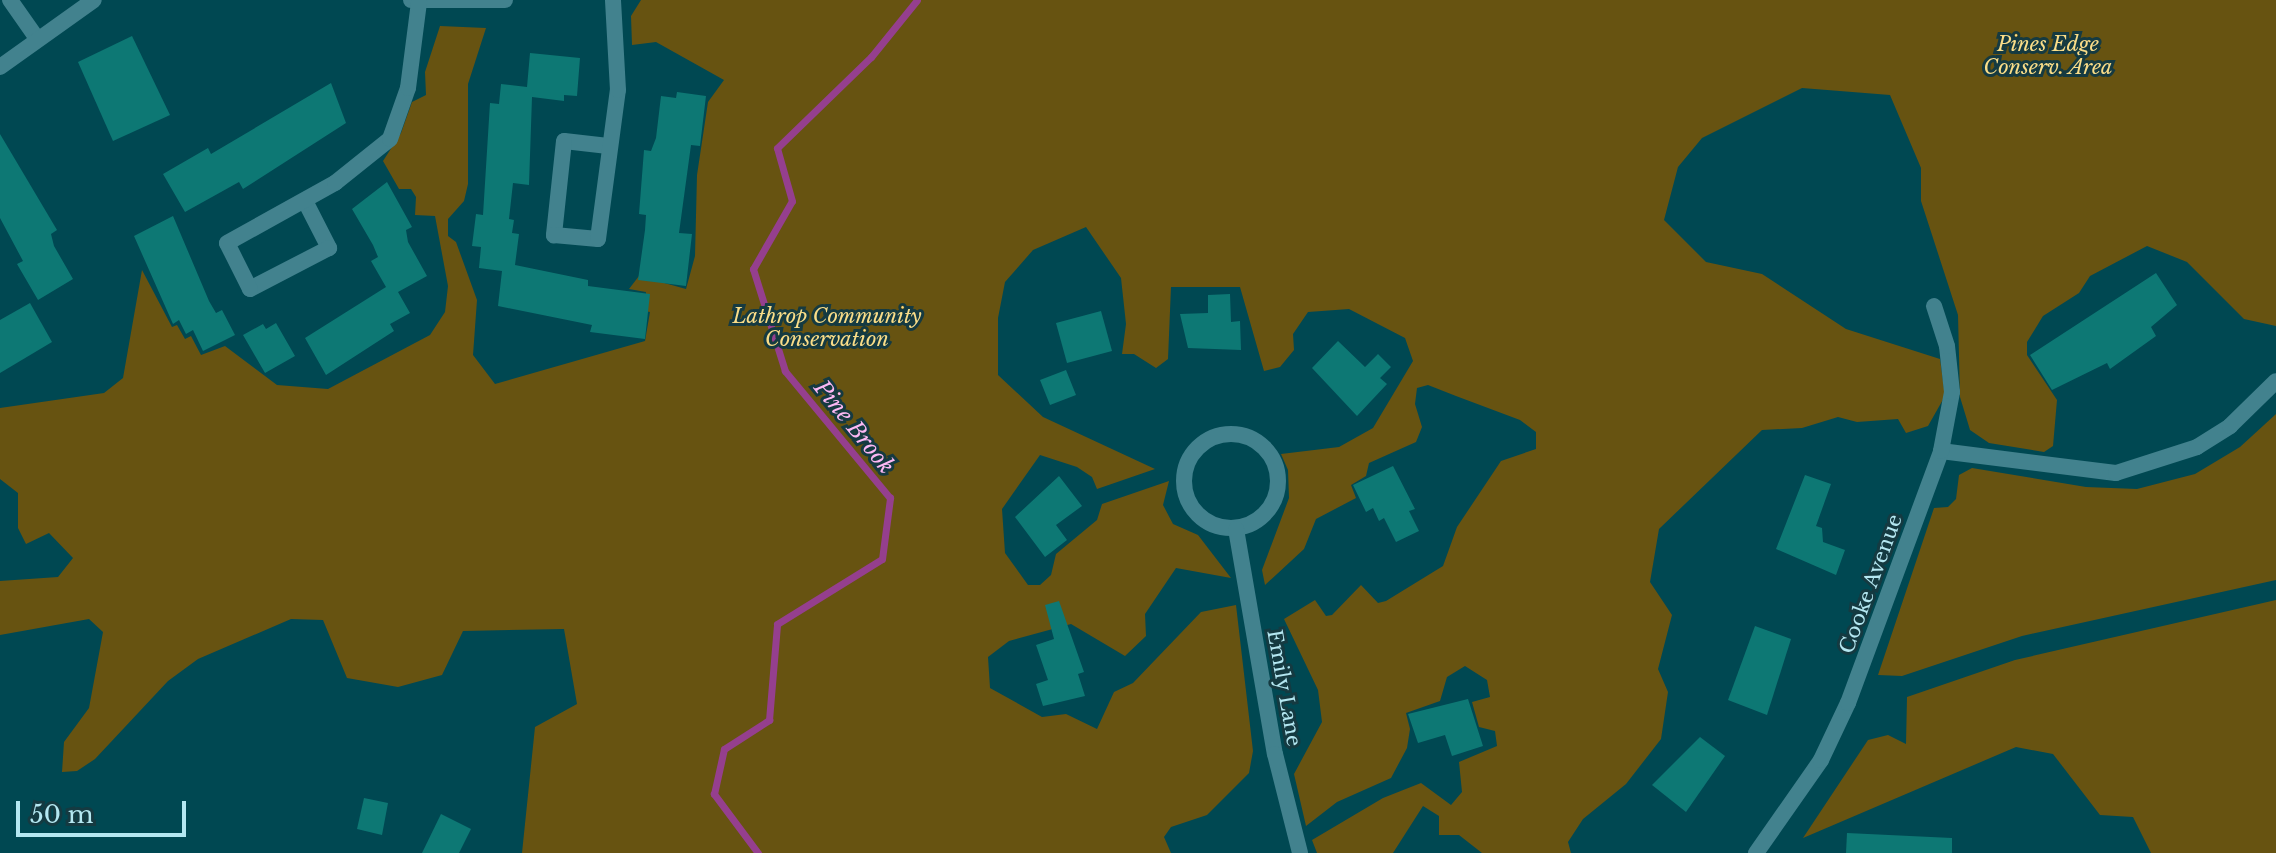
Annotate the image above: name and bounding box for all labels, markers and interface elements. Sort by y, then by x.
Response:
park label: Pines Edge Conserv. Area [1983,32,2113,79]
park label: Lathrop Community Conservation [732,304,922,351]
water label: Pine Brook [808,375,900,479]
street label: Cooke Avenue [1835,511,1907,657]
street label: Emily Lane [1262,628,1306,748]
scale bar [20,785,190,835]
text: 50 m [30,800,93,829]

